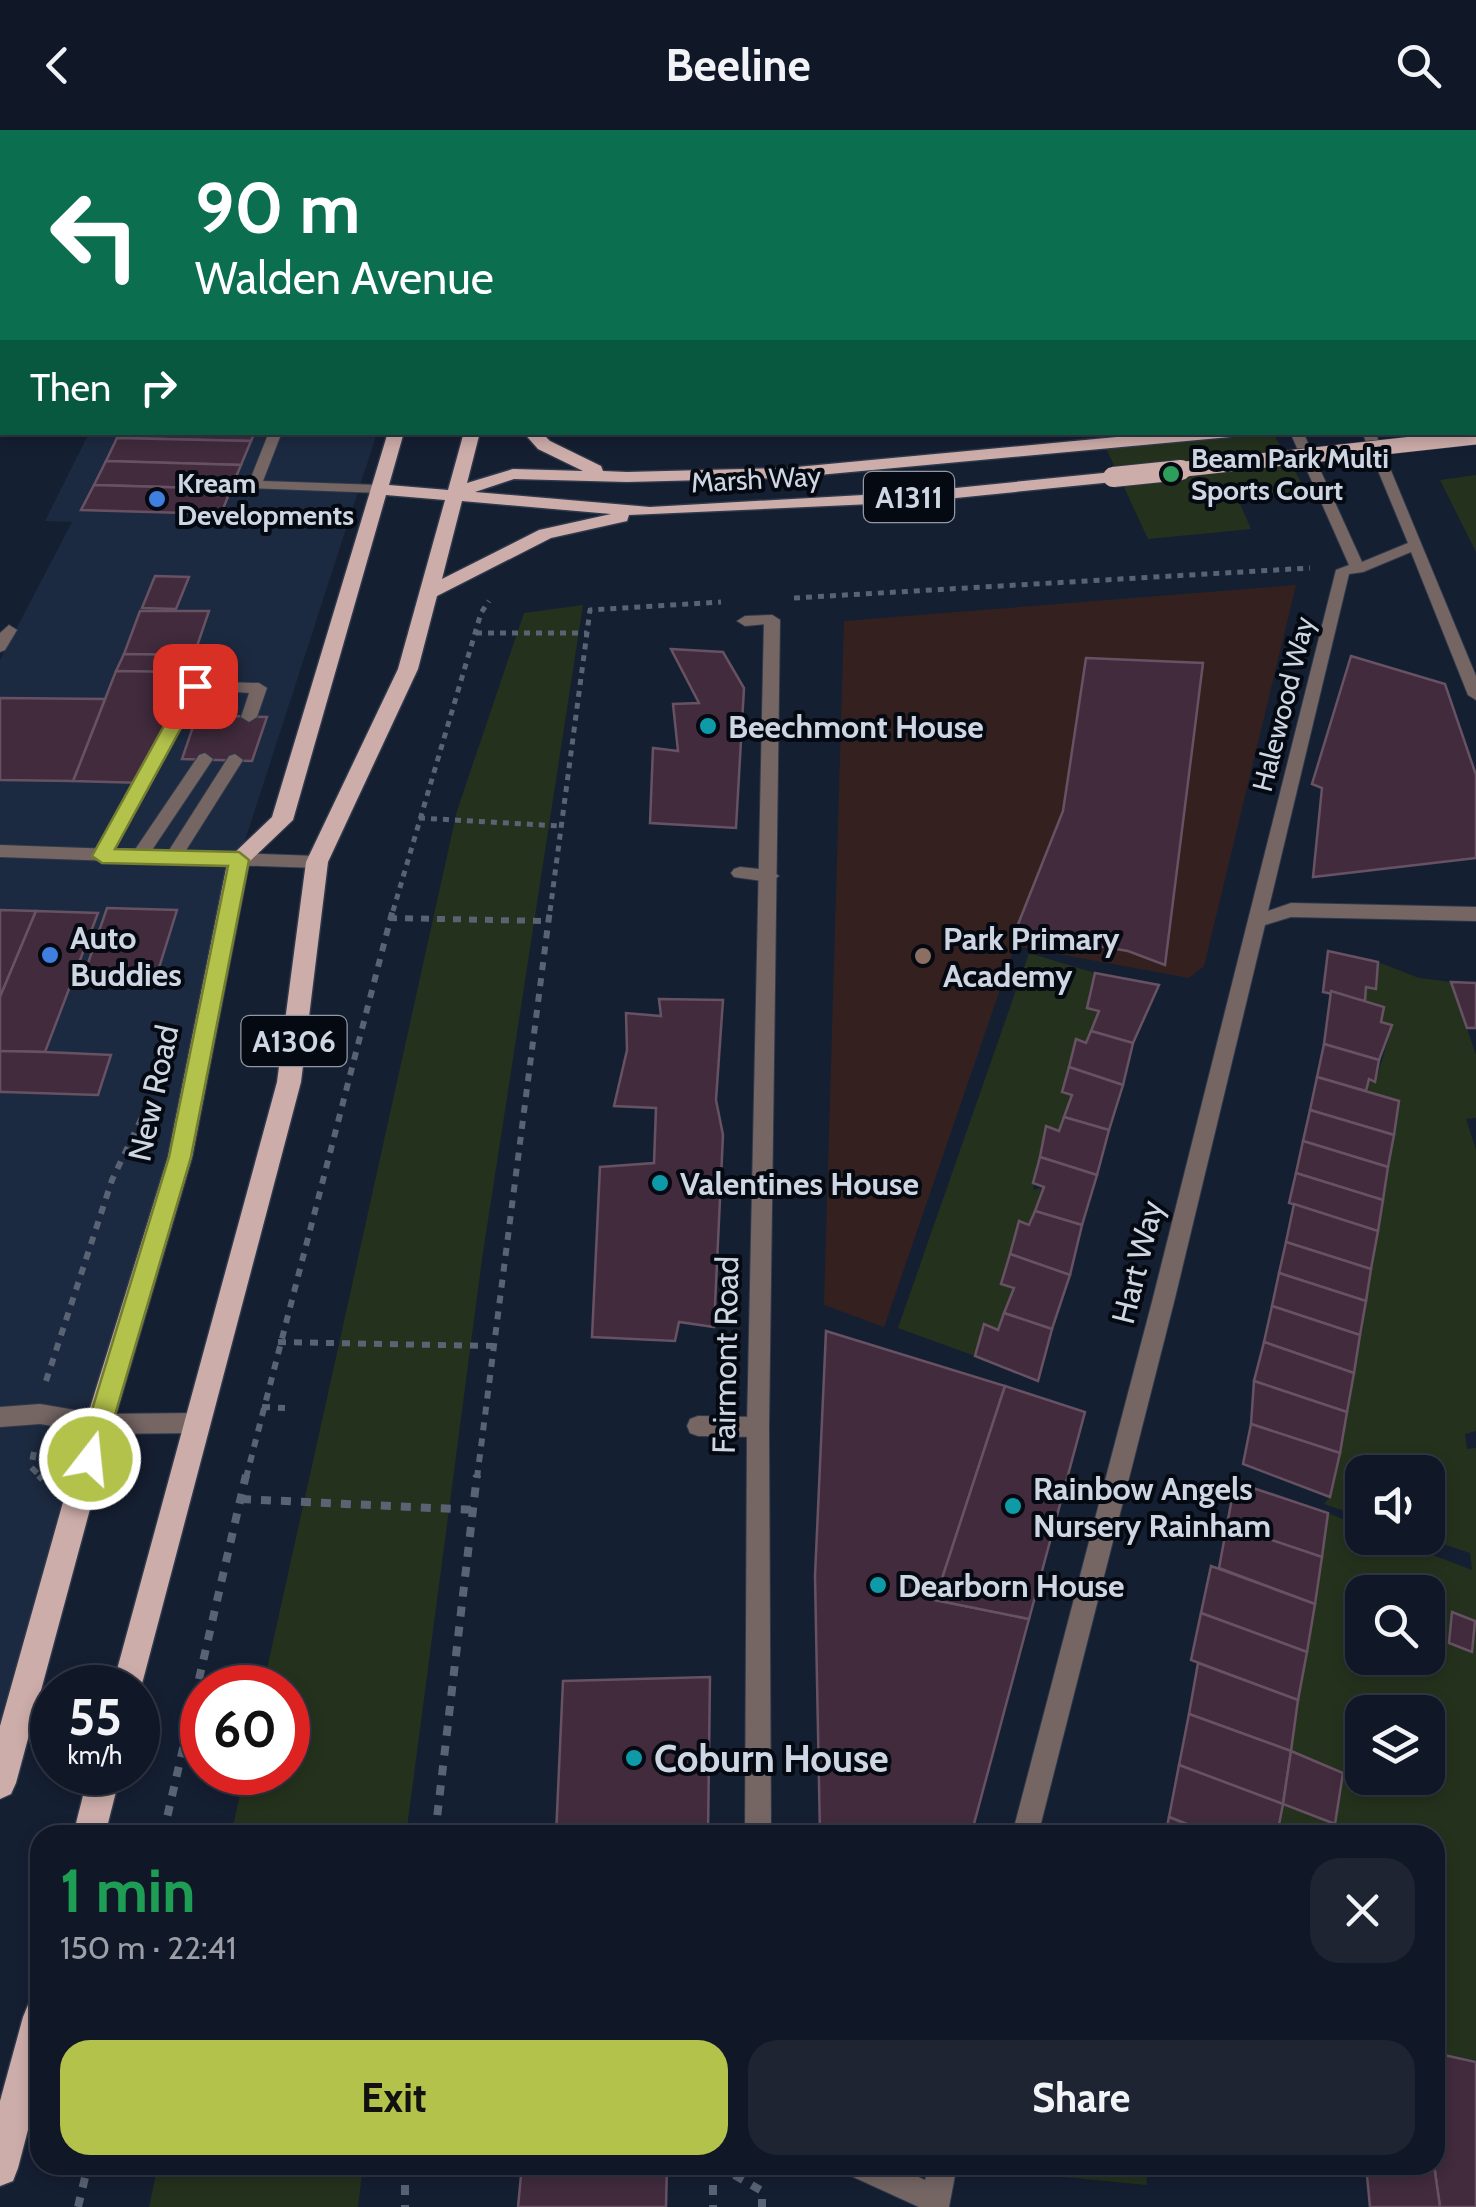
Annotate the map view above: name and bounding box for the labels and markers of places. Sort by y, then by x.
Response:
place label: Beam Park Multi Sports Court [1191,441,1389,507]
marker: Beam Park Multi Sports Court [1160,463,1182,485]
place label: Kream Developments [177,466,354,532]
marker: Kream Developments [146,488,168,510]
pin [153,644,238,729]
place label: Beechmont House [728,707,984,746]
marker: Beechmont House [697,715,719,737]
place label: Auto Buddies [70,918,182,994]
place label: Park Primary Academy [943,919,1120,995]
marker: Auto Buddies [39,944,61,966]
marker: Park Primary Academy [912,945,934,967]
place label: Valentines House [680,1164,919,1203]
marker: Valentines House [649,1172,671,1194]
place label: Rainbow Angels Nursery Rainham [1033,1469,1271,1545]
marker: Rainbow Angels Nursery Rainham [1002,1495,1024,1517]
place label: Dearborn House [898,1566,1125,1605]
marker: Dearborn House [867,1574,889,1596]
place label: Coburn House [654,1735,889,1782]
marker: Coburn House [623,1747,645,1769]

